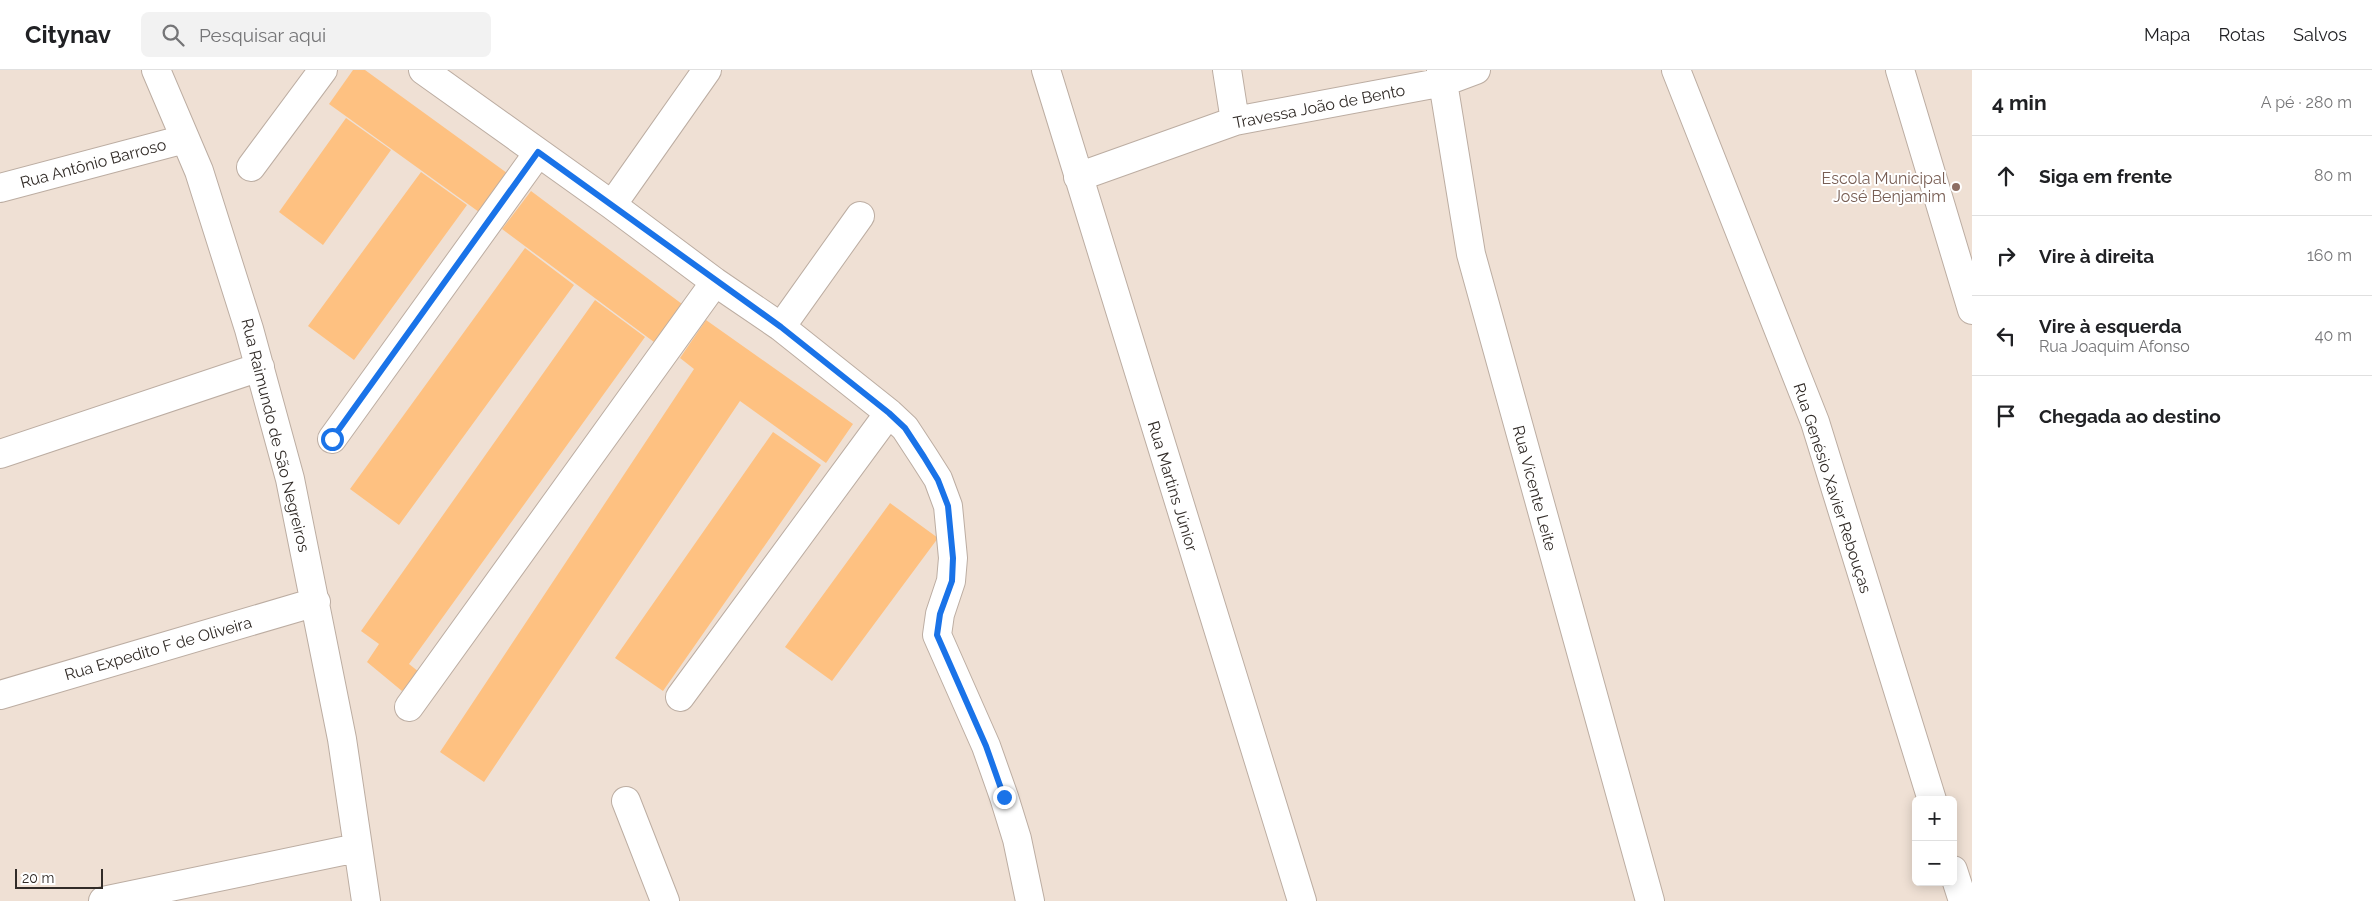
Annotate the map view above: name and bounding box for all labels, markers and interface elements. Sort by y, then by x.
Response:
search box [141,12,491,57]
text: Citynav [25,20,111,49]
icon: search [159,21,187,49]
text: Pesquisar aqui [199,24,326,46]
text: Mapa [2144,24,2190,45]
text: Rotas [2218,24,2265,45]
text: Salvos [2293,24,2347,45]
street label: Travessa João de Bento [1232,80,1407,132]
text: 4 min [1992,90,2047,115]
text: A pé · 280 m [2261,93,2352,112]
street label: Rua Antônio Barroso [18,135,168,192]
icon: ahead [1992,162,2020,190]
text: Siga em frente [2039,165,2172,187]
text: 80 m [2314,166,2352,185]
place label: Escola Municipal José Benjamim [1822,169,1947,206]
marker: Escola Municipal José Benjamim [1950,181,1962,193]
icon: right [1992,242,2020,270]
text: Vire à direita [2039,245,2154,267]
text: 160 m [2307,246,2352,265]
text: Vire à esquerda [2039,315,2182,337]
street label: Rua Raimundo de São Negreiros [237,316,314,554]
icon: left [1992,322,2020,350]
text: 40 m [2315,326,2352,345]
text: Rua Joaquim Afonso [2039,337,2190,356]
street label: Rua Genésio Xavier Rebouças [1790,381,1876,596]
icon: arrive [1992,402,2020,430]
text: Chegada ao destino [2039,405,2221,427]
street label: Rua Martins Júnior [1144,419,1202,554]
street label: Rua Vicente Leite [1509,423,1560,553]
route start [321,428,344,451]
street label: Rua Expedito F de Oliveira [62,613,254,684]
route end [993,786,1016,809]
map controls [1912,796,1957,886]
button: + [1912,796,1957,841]
button: − [1912,841,1957,886]
scale bar [15,866,102,889]
text: 20 m [22,870,54,886]

